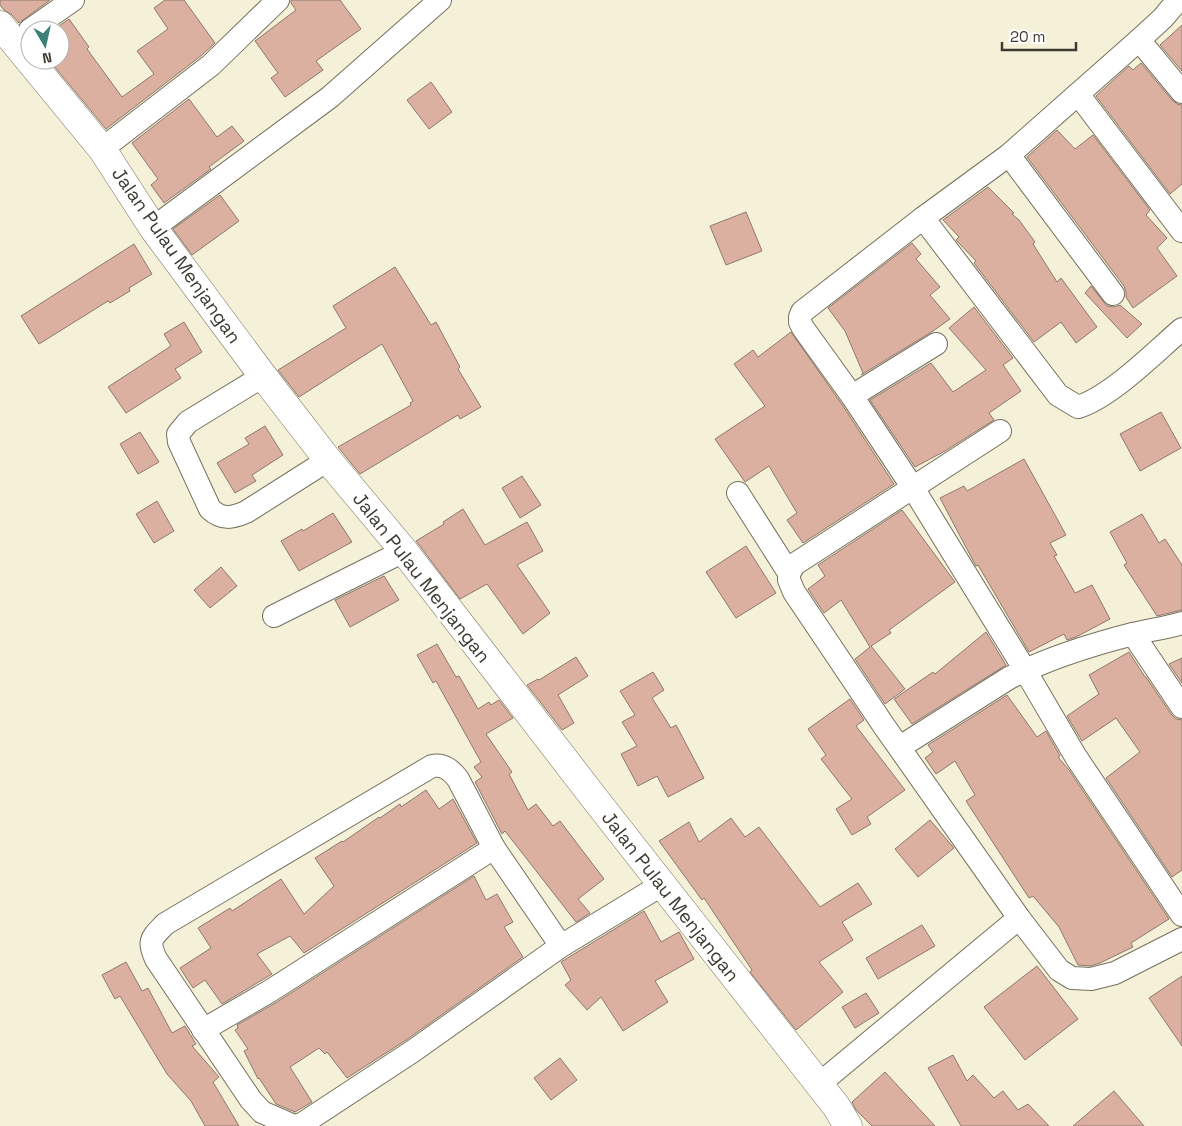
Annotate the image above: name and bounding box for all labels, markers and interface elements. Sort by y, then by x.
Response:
north arrow [20,20,70,70]
scale bar [1002,20,1076,52]
text: 20 m [1010,27,1045,46]
text: N [41,48,53,67]
street label: Jalan Pulau Menjangan [106,162,247,349]
street label: Jalan Pulau Menjangan [347,487,496,668]
street label: Jalan Pulau Menjangan [596,806,745,987]

